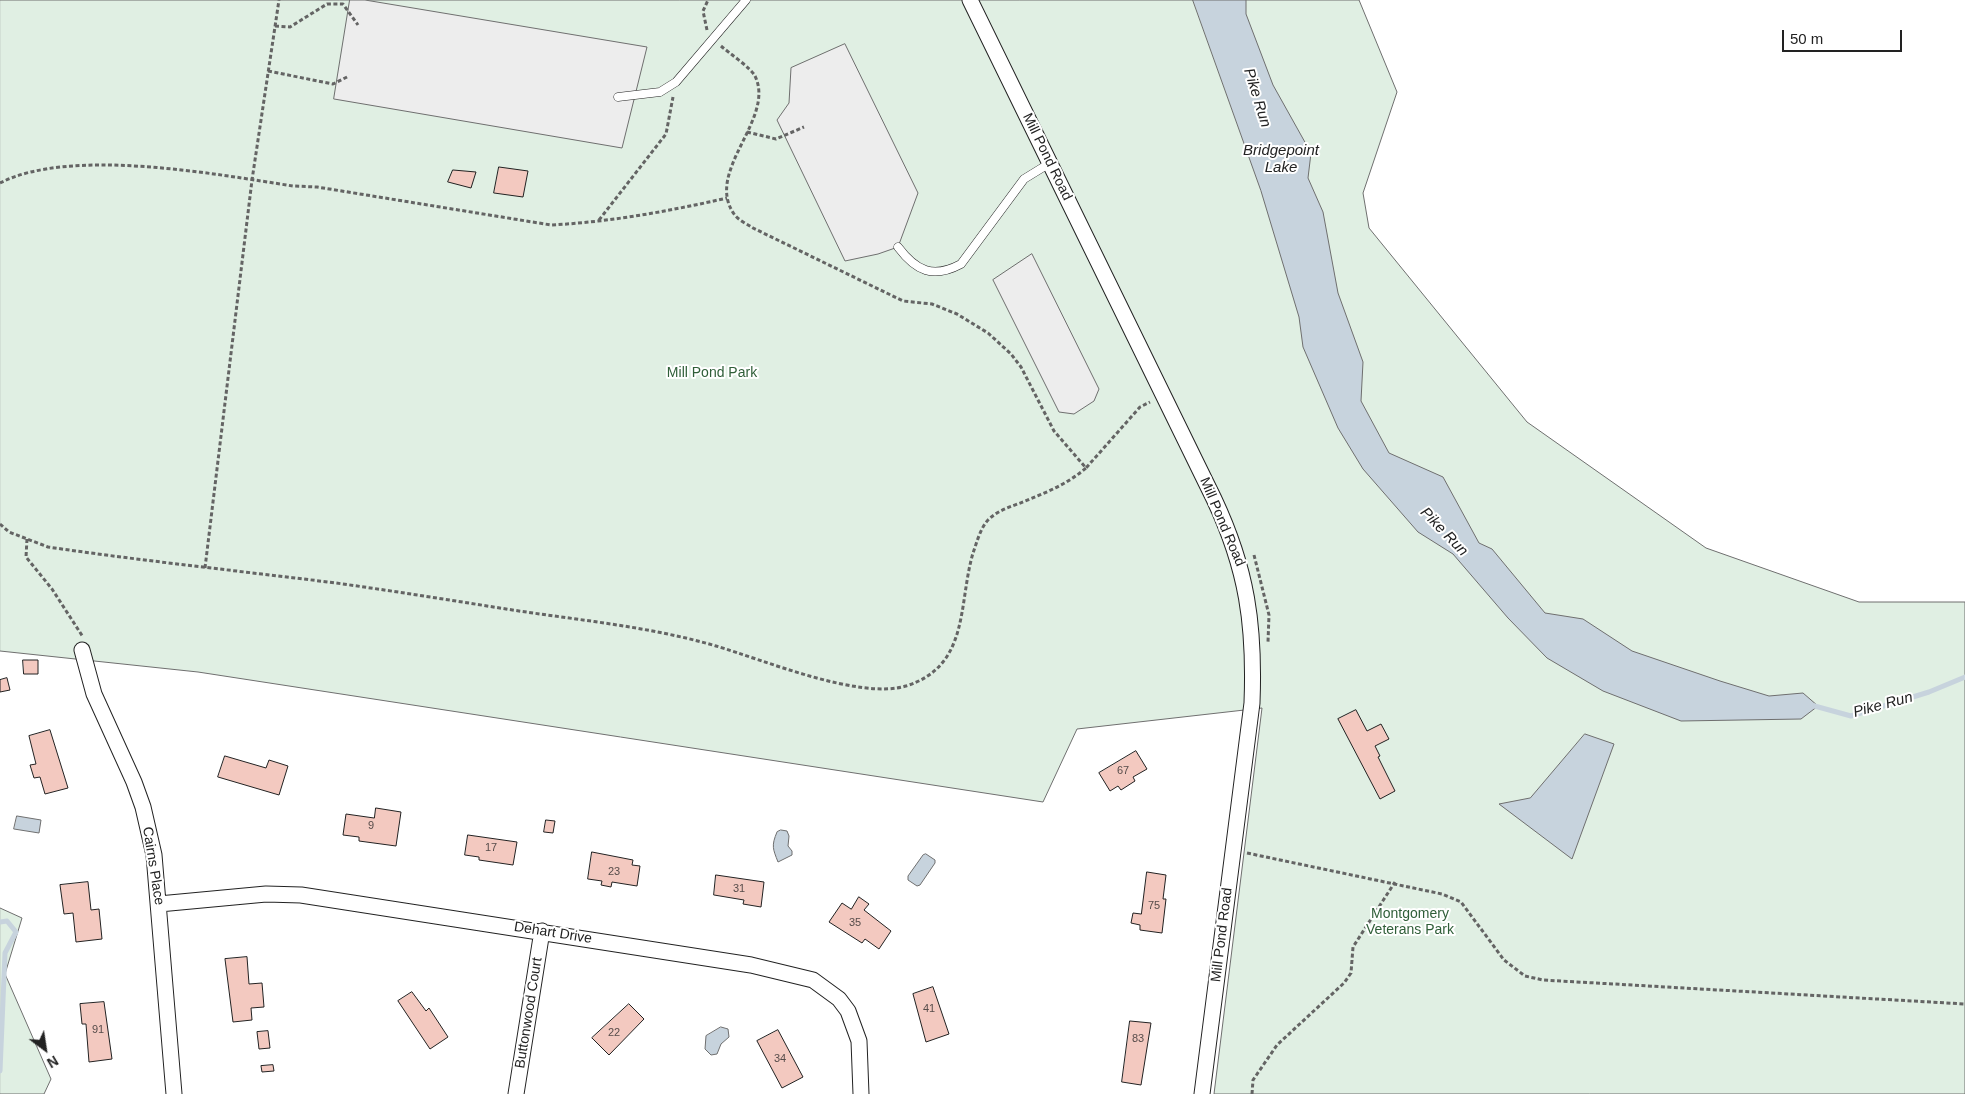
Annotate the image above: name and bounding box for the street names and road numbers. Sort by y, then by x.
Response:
street label: Mill Pond Road [1019,111,1075,203]
street label: Mill Pond Road [1196,475,1248,569]
street label: Cairns Place [138,825,168,907]
street label: Mill Pond Road [1208,887,1236,983]
street label: Dehart Drive [513,919,593,947]
street label: Buttonwood Court [512,956,546,1070]

